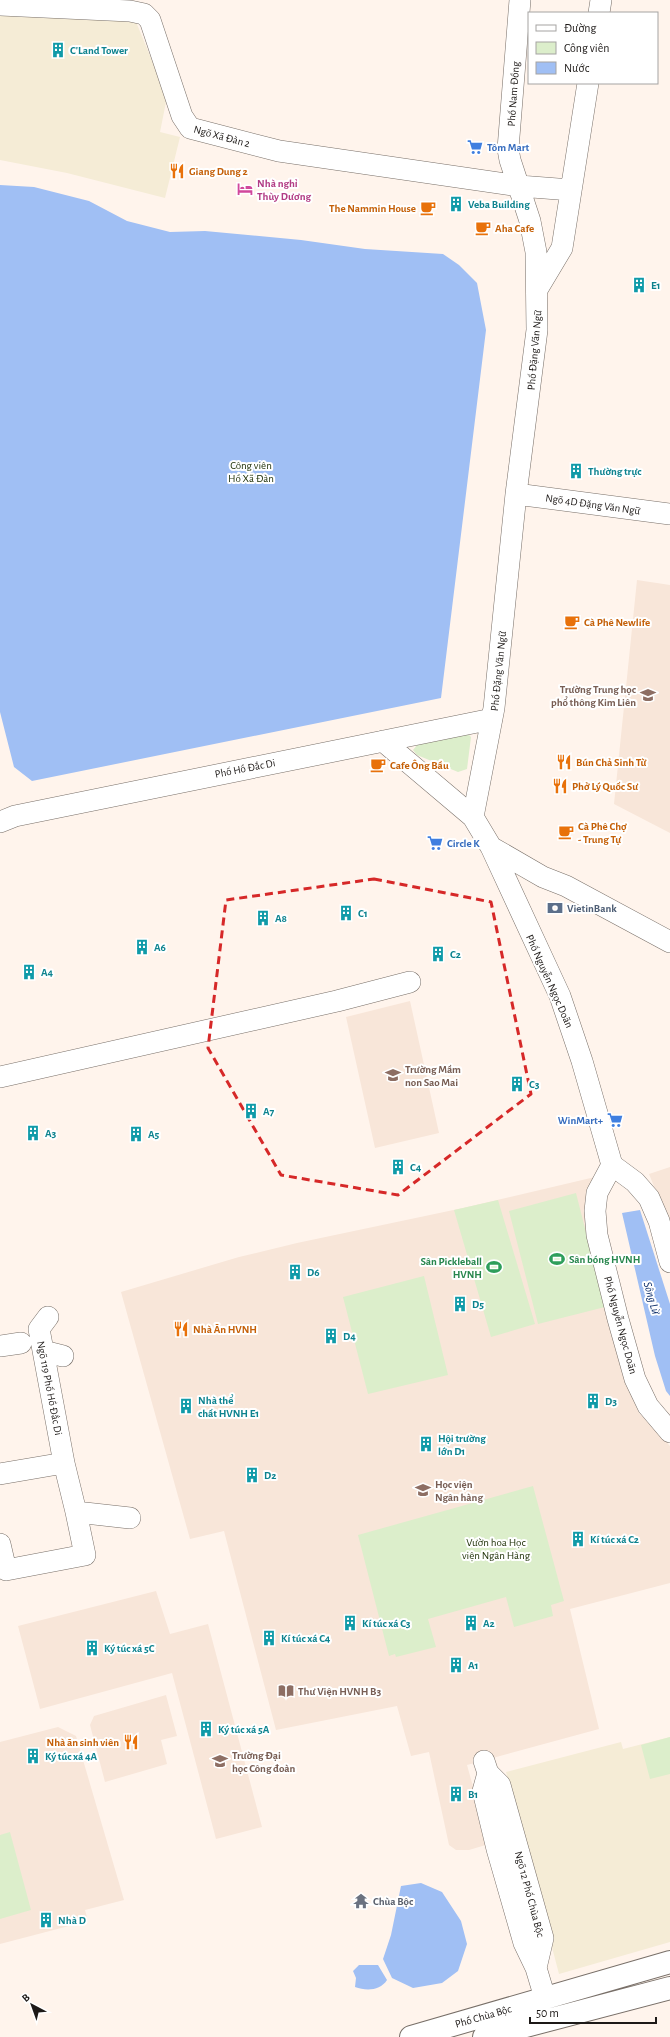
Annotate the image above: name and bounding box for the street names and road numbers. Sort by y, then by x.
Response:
street label: Phố Nam Đồng [506,60,521,127]
street label: Ngõ Xã Đàn 2 [192,124,251,149]
street label: Phố Đặng Văn Ngữ [526,309,543,391]
street label: Ngõ 4D Đặng Văn Ngữ [545,492,641,517]
street label: Phố Đặng Văn Ngữ [489,630,508,712]
street label: Phố Hồ Đắc Di [214,757,276,780]
street label: Phố Nguyễn Ngọc Doãn [524,933,575,1030]
street label: Phố Nguyễn Ngọc Doãn [602,1275,639,1375]
street label: Ngõ 119 Phố Hồ Đắc Di [35,1340,64,1436]
street label: Ngõ 12 Phố Chùa Bộc [513,1850,546,1939]
street label: Phố Chùa Bộc [454,2003,513,2030]

